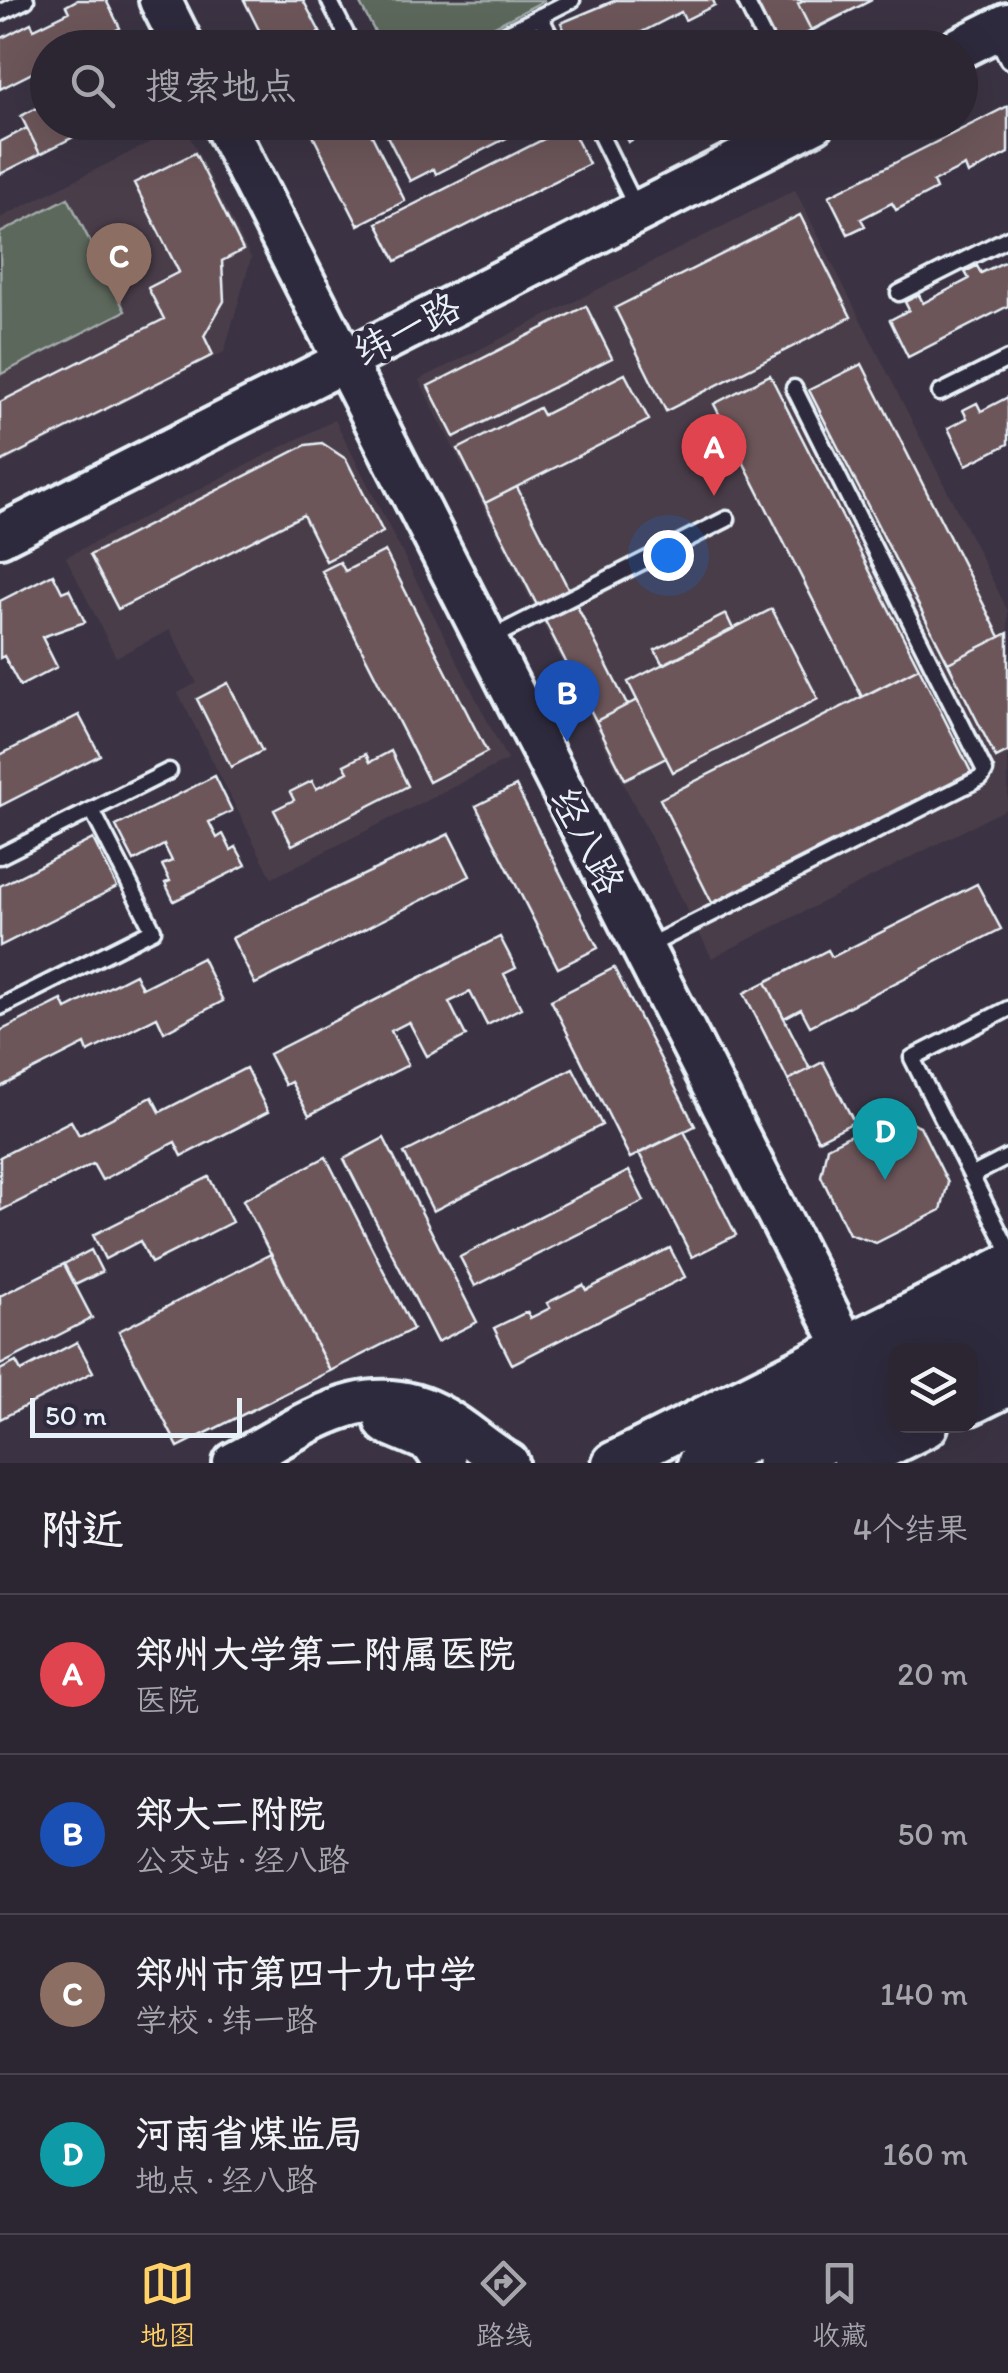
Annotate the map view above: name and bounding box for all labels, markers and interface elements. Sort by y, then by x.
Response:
search box [30,30,978,140]
icon: search [65,58,120,113]
text: 搜索地点 [145,63,297,109]
pin: C [86,222,152,305]
street label: 纬一路 [346,283,468,375]
pin: A [682,414,746,496]
your location [643,530,694,581]
pin: B [534,660,600,742]
street label: 经八路 [542,780,634,902]
pin: D [852,1098,918,1180]
map controls [888,1343,978,1433]
button: layers [888,1343,978,1433]
scale bar [30,1393,242,1438]
text: 50 m [45,1398,107,1432]
text: 附近 [40,1504,124,1555]
text: 4个结果 [853,1510,968,1548]
text: 郑州大学第二附属医院 [135,1631,515,1677]
text: A [62,1655,83,1693]
text: 20 m [897,1655,968,1693]
text: 医院 [135,1681,199,1719]
text: 郑大二附院 [135,1791,325,1837]
text: B [62,1815,83,1853]
text: 50 m [897,1815,968,1853]
text: 公交站 · 经八路 [135,1841,349,1879]
text: 郑州市第四十九中学 [135,1951,477,1997]
text: C [62,1975,83,2013]
text: 140 m [880,1975,968,2013]
text: 学校 · 纬一路 [135,2001,317,2039]
text: 河南省煤监局 [135,2111,363,2157]
text: D [62,2135,83,2173]
text: 160 m [882,2135,968,2173]
text: 地点 · 经八路 [135,2161,317,2199]
tab: 地图 [140,2256,196,2353]
tab: 路线 [476,2256,532,2353]
tab: 收藏 [812,2256,868,2353]

